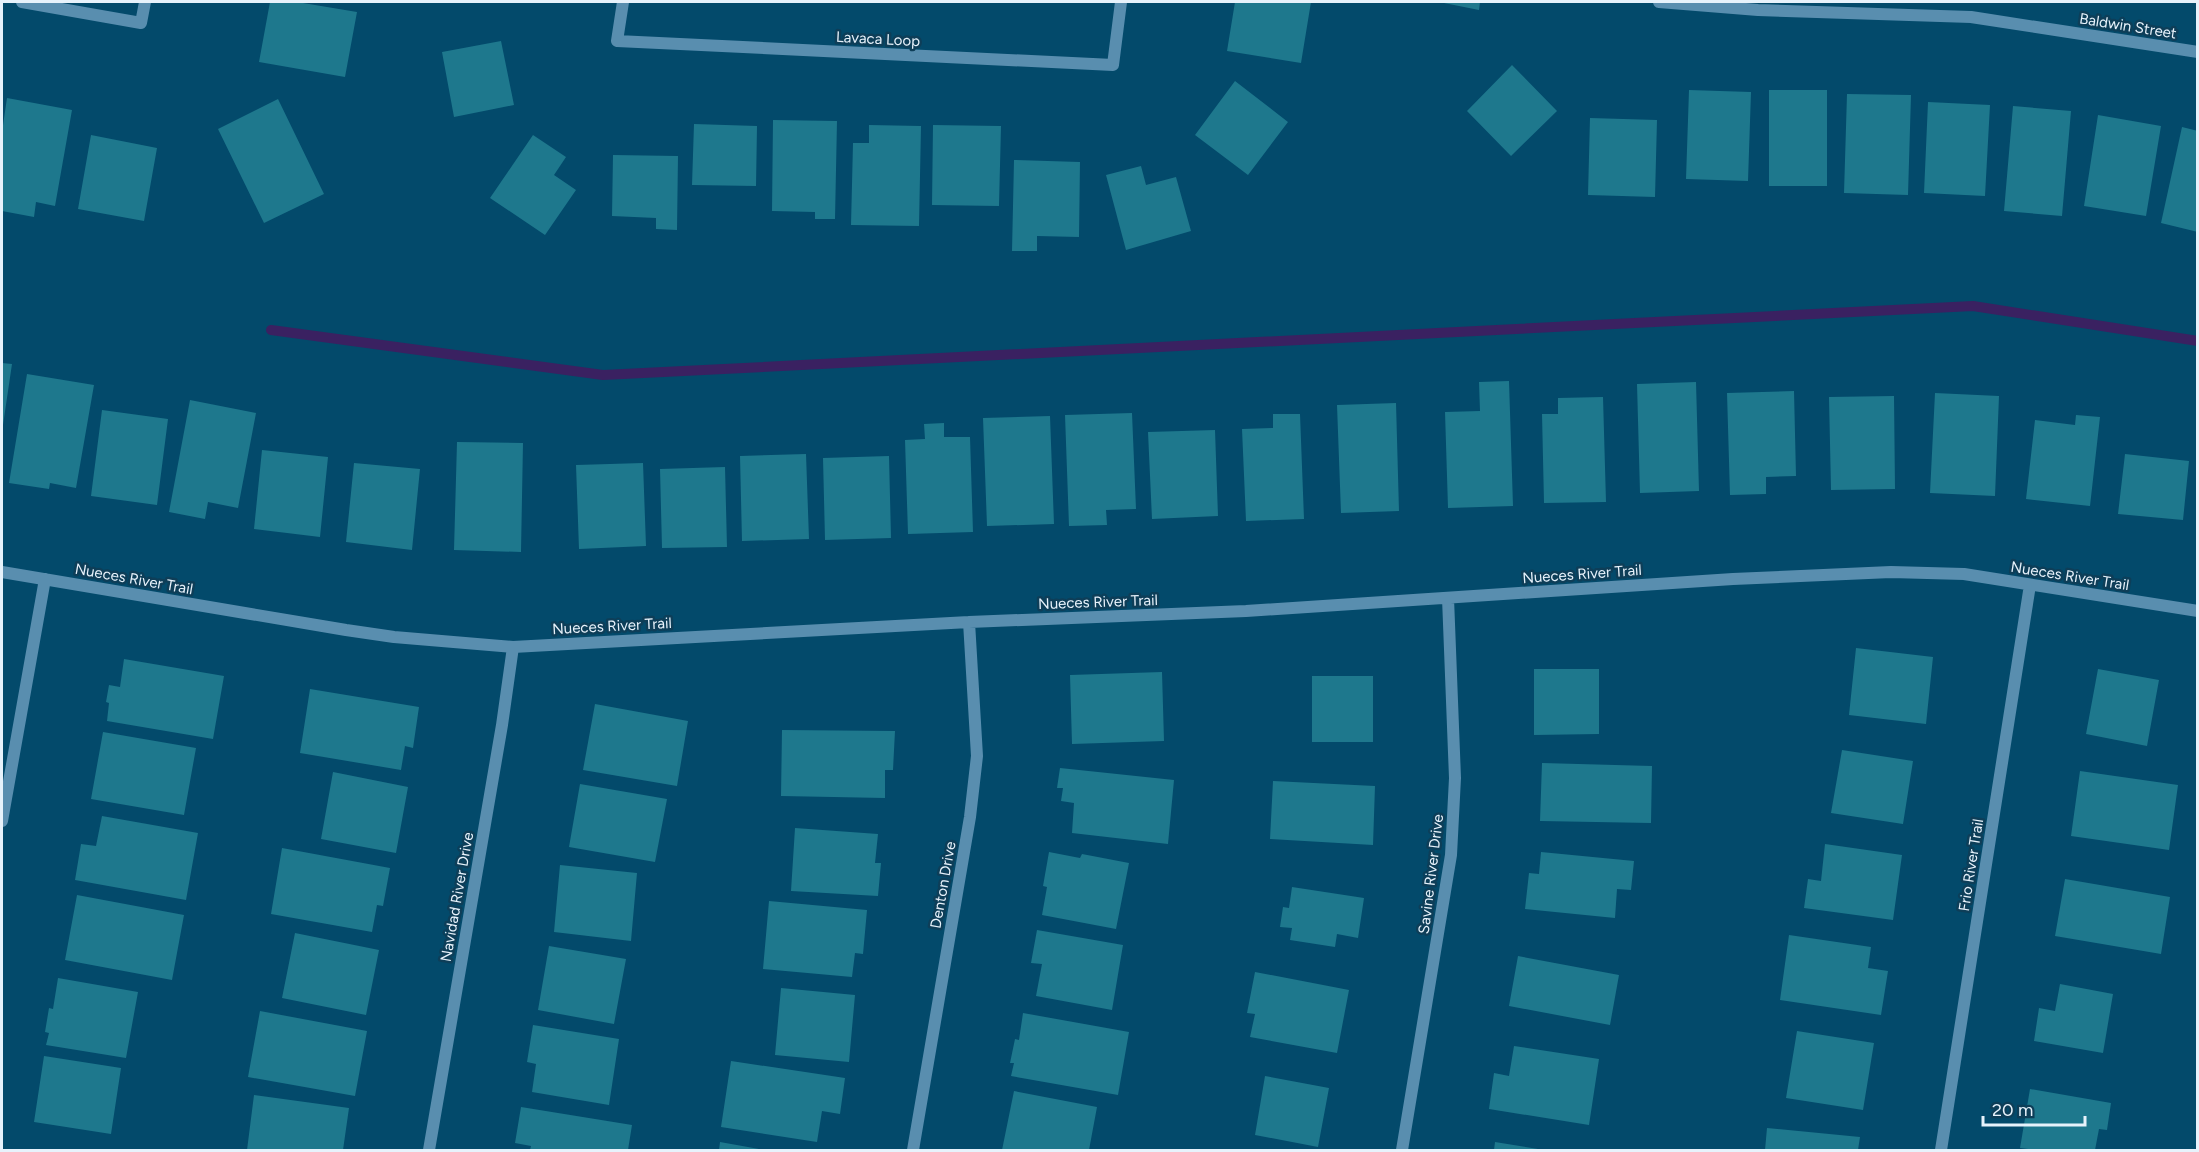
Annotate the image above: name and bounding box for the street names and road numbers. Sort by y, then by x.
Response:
street label: Baldwin Street [2078,9,2178,43]
street label: Lavaca Loop [836,28,921,50]
street label: Nueces River Trail [2009,558,2131,594]
street label: Nueces River Trail [73,560,195,598]
street label: Nueces River Trail [1522,561,1642,587]
street label: Nueces River Trail [1038,591,1158,613]
street label: Nueces River Trail [552,614,672,638]
street label: Savine River Drive [1415,813,1447,935]
street label: Frio River Trail [1955,817,1987,913]
street label: Navidad River Drive [437,831,477,963]
street label: Denton Drive [926,840,960,930]

